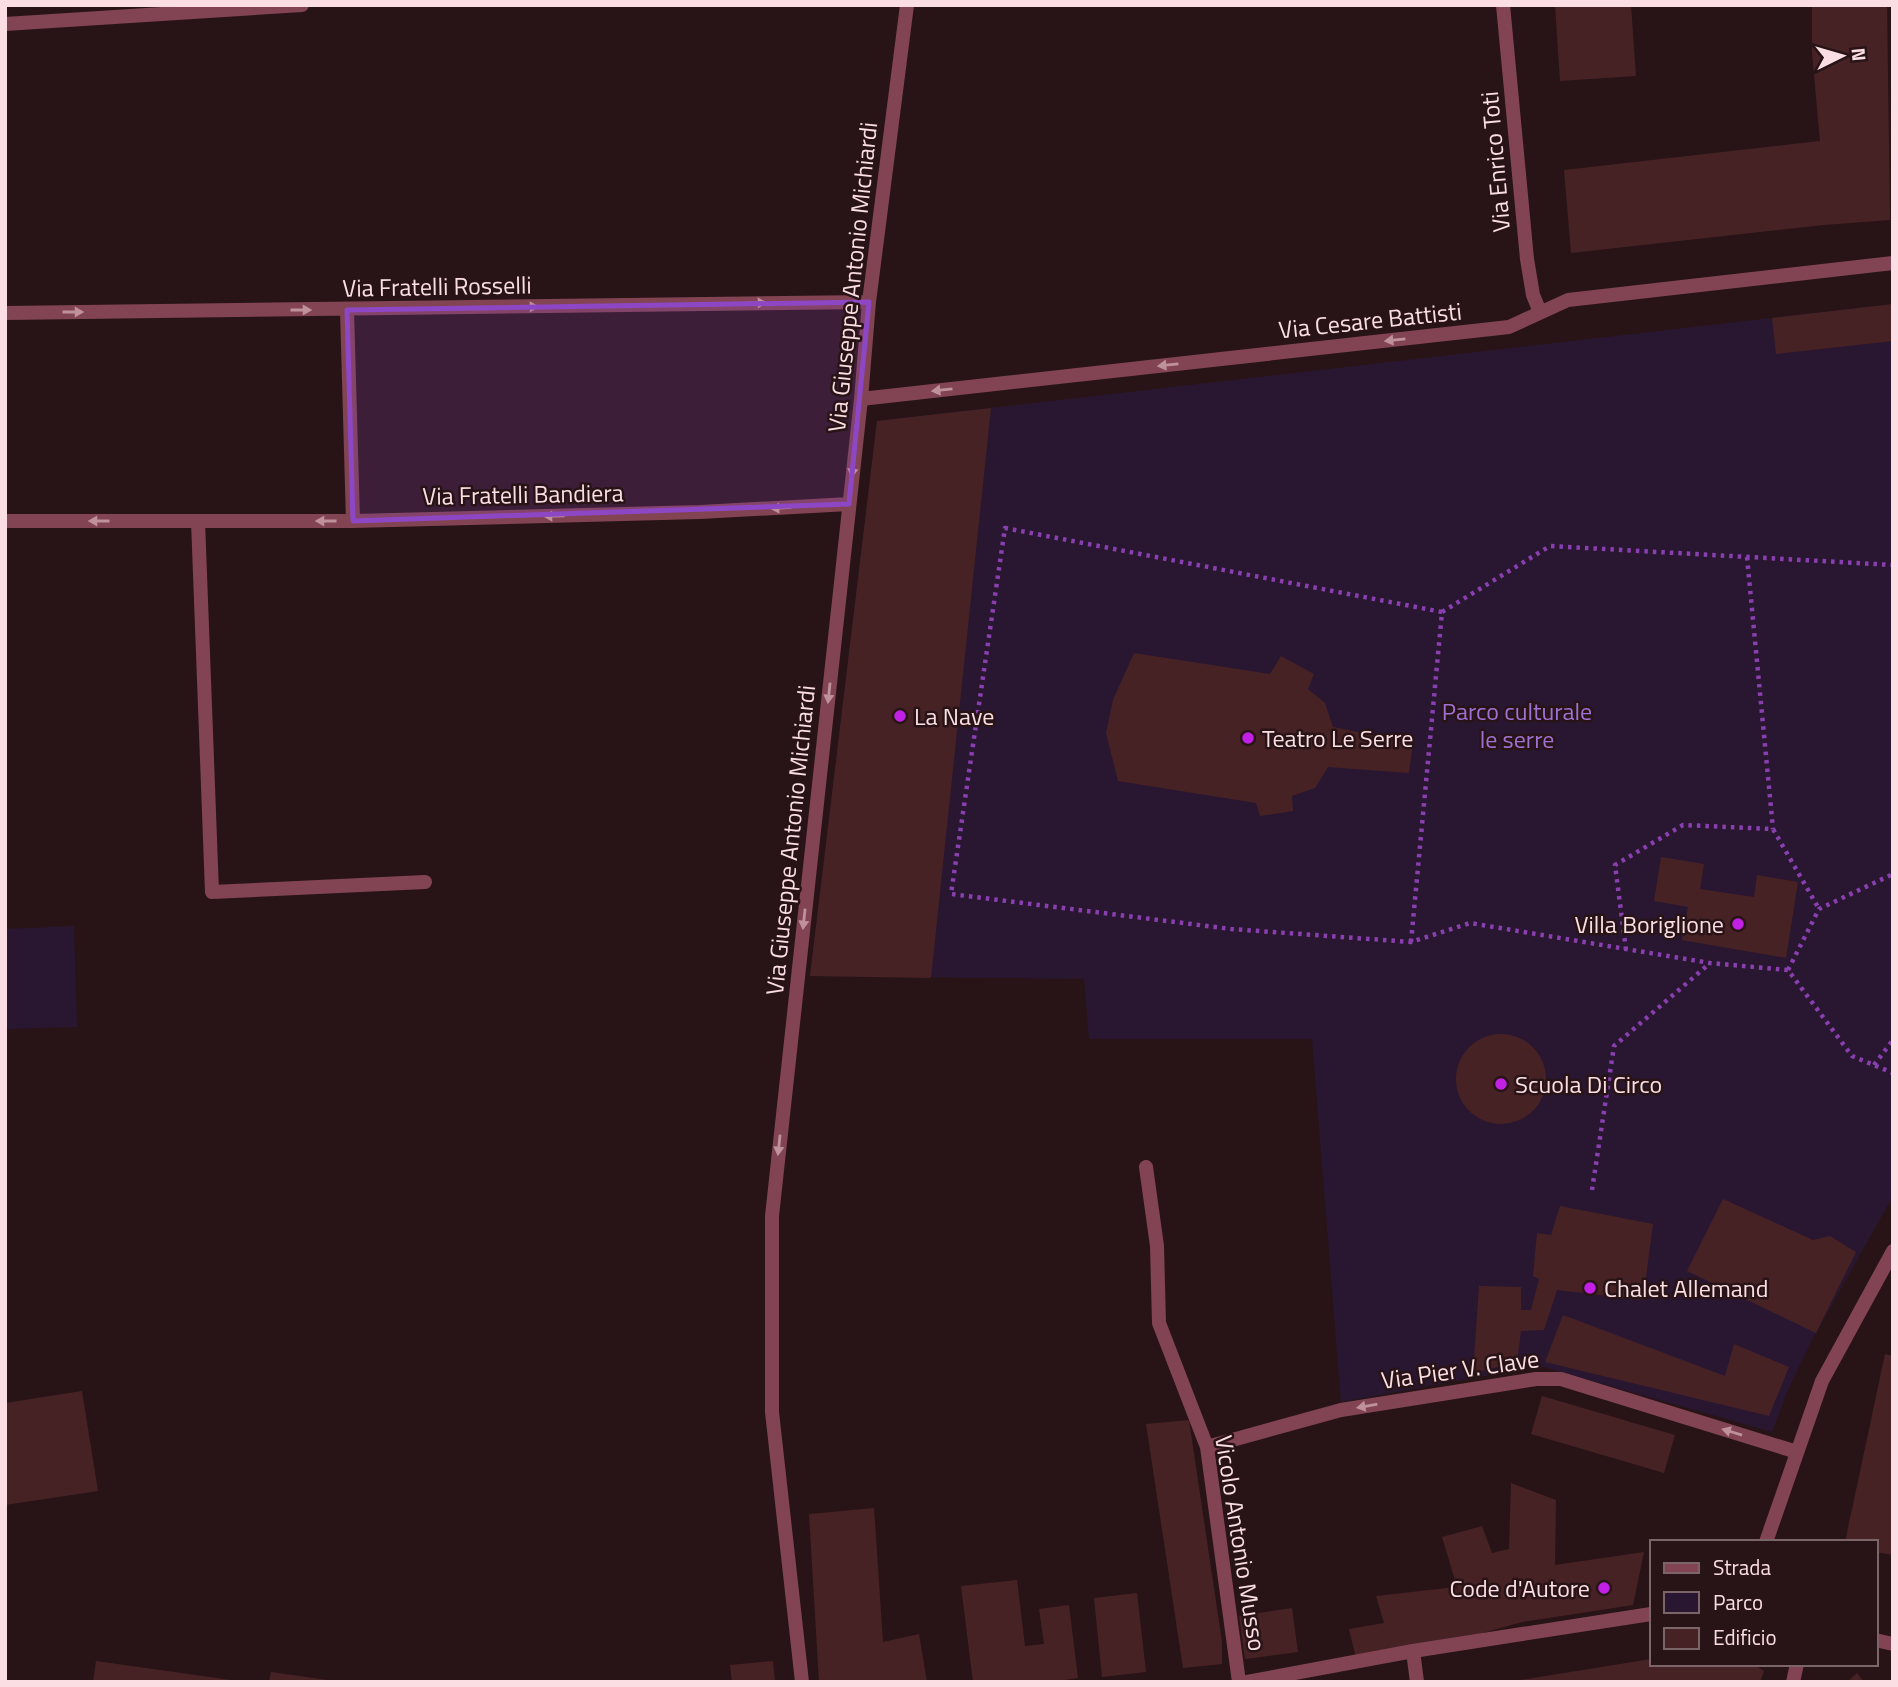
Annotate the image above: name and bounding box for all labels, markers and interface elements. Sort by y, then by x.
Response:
north arrow [1807,21,1877,91]
text: N [1844,47,1874,62]
street label: Via Enrico Toti [1471,90,1519,234]
street label: Via Giuseppe Antonio Michiardi [818,120,886,434]
street label: Via Fratelli Rosselli [342,266,532,306]
street label: Via Cesare Battisti [1277,292,1463,348]
one-way arrow [745,298,767,309]
one-way arrow [518,301,540,313]
one-way arrow [290,304,312,316]
one-way arrow [63,306,85,318]
one-way arrow [1383,335,1405,346]
one-way arrow [1157,360,1179,371]
one-way arrow [931,384,953,395]
one-way arrow [848,456,859,478]
street label: Via Fratelli Bandiera [422,474,624,514]
one-way arrow [770,502,792,513]
one-way arrow [542,510,564,522]
one-way arrow [87,515,109,527]
one-way arrow [315,515,337,527]
one-way arrow [823,682,834,704]
street label: Via Giuseppe Antonio Michiardi [756,683,824,997]
park label: Parco culturale le serre [1442,693,1592,757]
place label: La Nave [914,698,994,734]
marker: La Nave [892,708,908,724]
place label: Teatro Le Serre [1262,720,1413,756]
marker: Teatro Le Serre [1240,730,1256,746]
place label: Villa Boriglione [1575,906,1724,942]
one-way arrow [798,908,809,930]
marker: Villa Boriglione [1730,916,1746,932]
place label: Scuola Di Circo [1515,1066,1662,1102]
marker: Scuola Di Circo [1493,1076,1509,1092]
one-way arrow [774,1134,785,1156]
place label: Chalet Allemand [1604,1270,1768,1306]
marker: Chalet Allemand [1582,1280,1598,1296]
street label: Via Pier V. Clave [1379,1340,1541,1398]
one-way arrow [1356,1401,1378,1412]
one-way arrow [1721,1426,1742,1436]
street label: Vicolo Antonio Musso [1206,1433,1276,1653]
legend [1650,1540,1877,1666]
text: Strada [1713,1551,1771,1583]
place label: Code d'Autore [1449,1570,1590,1606]
marker: Code d'Autore [1596,1580,1612,1596]
text: Parco [1713,1586,1763,1618]
text: Edificio [1713,1621,1777,1653]

